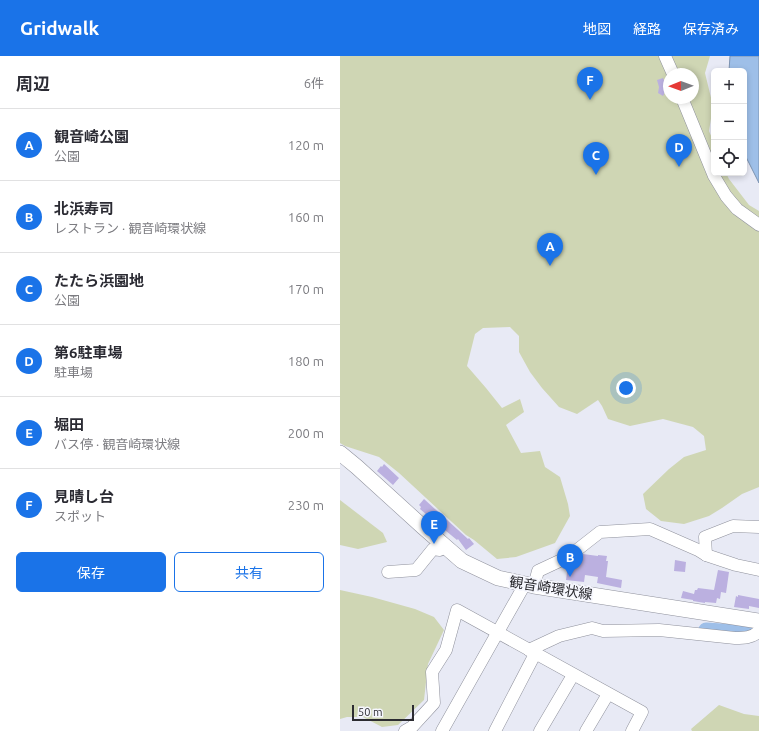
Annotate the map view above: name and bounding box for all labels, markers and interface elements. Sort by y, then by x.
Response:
text: Gridwalk [20,17,99,39]
text: 地図 [583,21,611,37]
text: 経路 [633,21,661,37]
text: 保存済み [683,21,739,37]
pin: F [577,67,603,100]
north arrow [663,68,699,104]
map controls [711,68,747,176]
button: + [711,68,747,104]
text: 周辺 [16,74,50,93]
text: 6件 [304,76,324,90]
button: − [711,104,747,140]
text: 観音崎公園 [54,128,129,145]
pin: D [666,134,692,167]
text: A [24,138,34,152]
text: 120 m [288,138,324,152]
button: locate [711,140,747,176]
pin: C [583,142,609,175]
text: 公園 [54,149,80,163]
text: 北浜寿司 [54,200,114,217]
text: B [25,210,33,224]
text: 160 m [288,210,324,224]
text: レストラン · 観音崎環状線 [54,221,206,235]
pin: A [537,233,563,266]
text: たたら浜園地 [54,272,144,289]
text: C [25,282,33,296]
text: 170 m [288,282,324,296]
text: 公園 [54,293,80,307]
text: 第6駐車場 [54,344,122,361]
text: D [24,354,34,368]
text: 180 m [288,354,324,368]
text: 駐車場 [54,365,93,379]
your location [616,378,636,398]
text: 堀田 [54,416,84,433]
text: E [25,426,33,440]
text: 200 m [288,426,324,440]
text: バス停 · 観音崎環状線 [54,437,180,451]
text: 見晴し台 [54,488,114,505]
text: F [25,498,33,512]
text: 230 m [288,498,324,512]
text: スポット [54,509,106,523]
pin: E [421,511,447,544]
pin: B [557,544,583,577]
button: 保存 [16,552,166,592]
button: 共有 [174,552,324,592]
street label: 観音崎環状線 [508,574,594,602]
scale bar [352,703,414,722]
text: 50 m [358,706,382,718]

